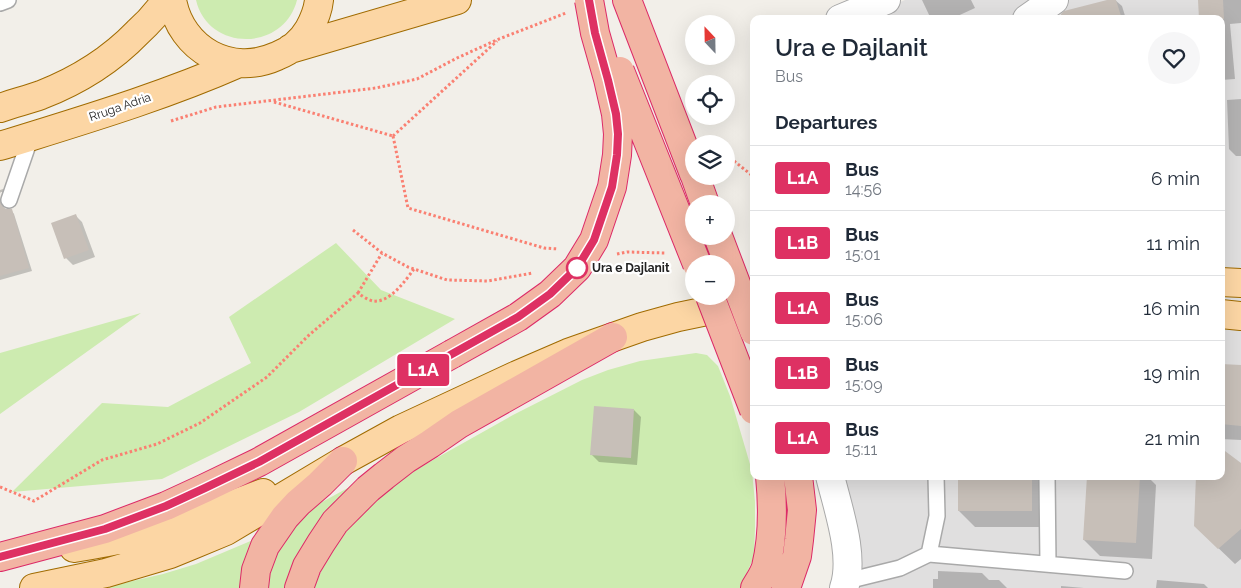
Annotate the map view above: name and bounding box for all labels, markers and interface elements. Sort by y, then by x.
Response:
north arrow [685,15,735,65]
map controls [685,15,735,305]
button: heart [1148,32,1200,84]
text: Ura e Dajlanit [775,33,928,62]
text: Bus [775,67,803,86]
button: locate [685,75,735,125]
street label: Rruga Adria [87,90,153,124]
text: Departures [775,111,877,133]
button: layers [685,135,735,185]
text: Bus [845,158,879,180]
text: L1A [787,167,818,188]
text: 6 min [1151,167,1200,189]
text: 14:56 [845,180,882,199]
button: + [685,195,735,245]
text: Bus [845,223,879,245]
text: L1B [787,232,818,253]
text: 11 min [1146,232,1200,254]
text: 15:01 [845,245,880,264]
button: − [685,255,735,305]
marker: Ura e Dajlanit [566,257,588,279]
place label: Ura e Dajlanit [592,261,670,275]
text: Bus [845,288,879,310]
text: L1A [787,297,818,318]
text: 16 min [1143,297,1200,319]
text: 15:06 [845,310,883,329]
text: Bus [845,353,879,375]
line badge: L1A [394,354,452,386]
text: L1A [407,359,439,380]
text: L1B [787,362,818,383]
text: 19 min [1143,362,1200,384]
text: 15:09 [845,375,883,394]
text: Bus [845,418,879,440]
text: L1A [787,427,818,448]
text: 21 min [1144,427,1200,449]
text: 15:11 [845,440,877,459]

